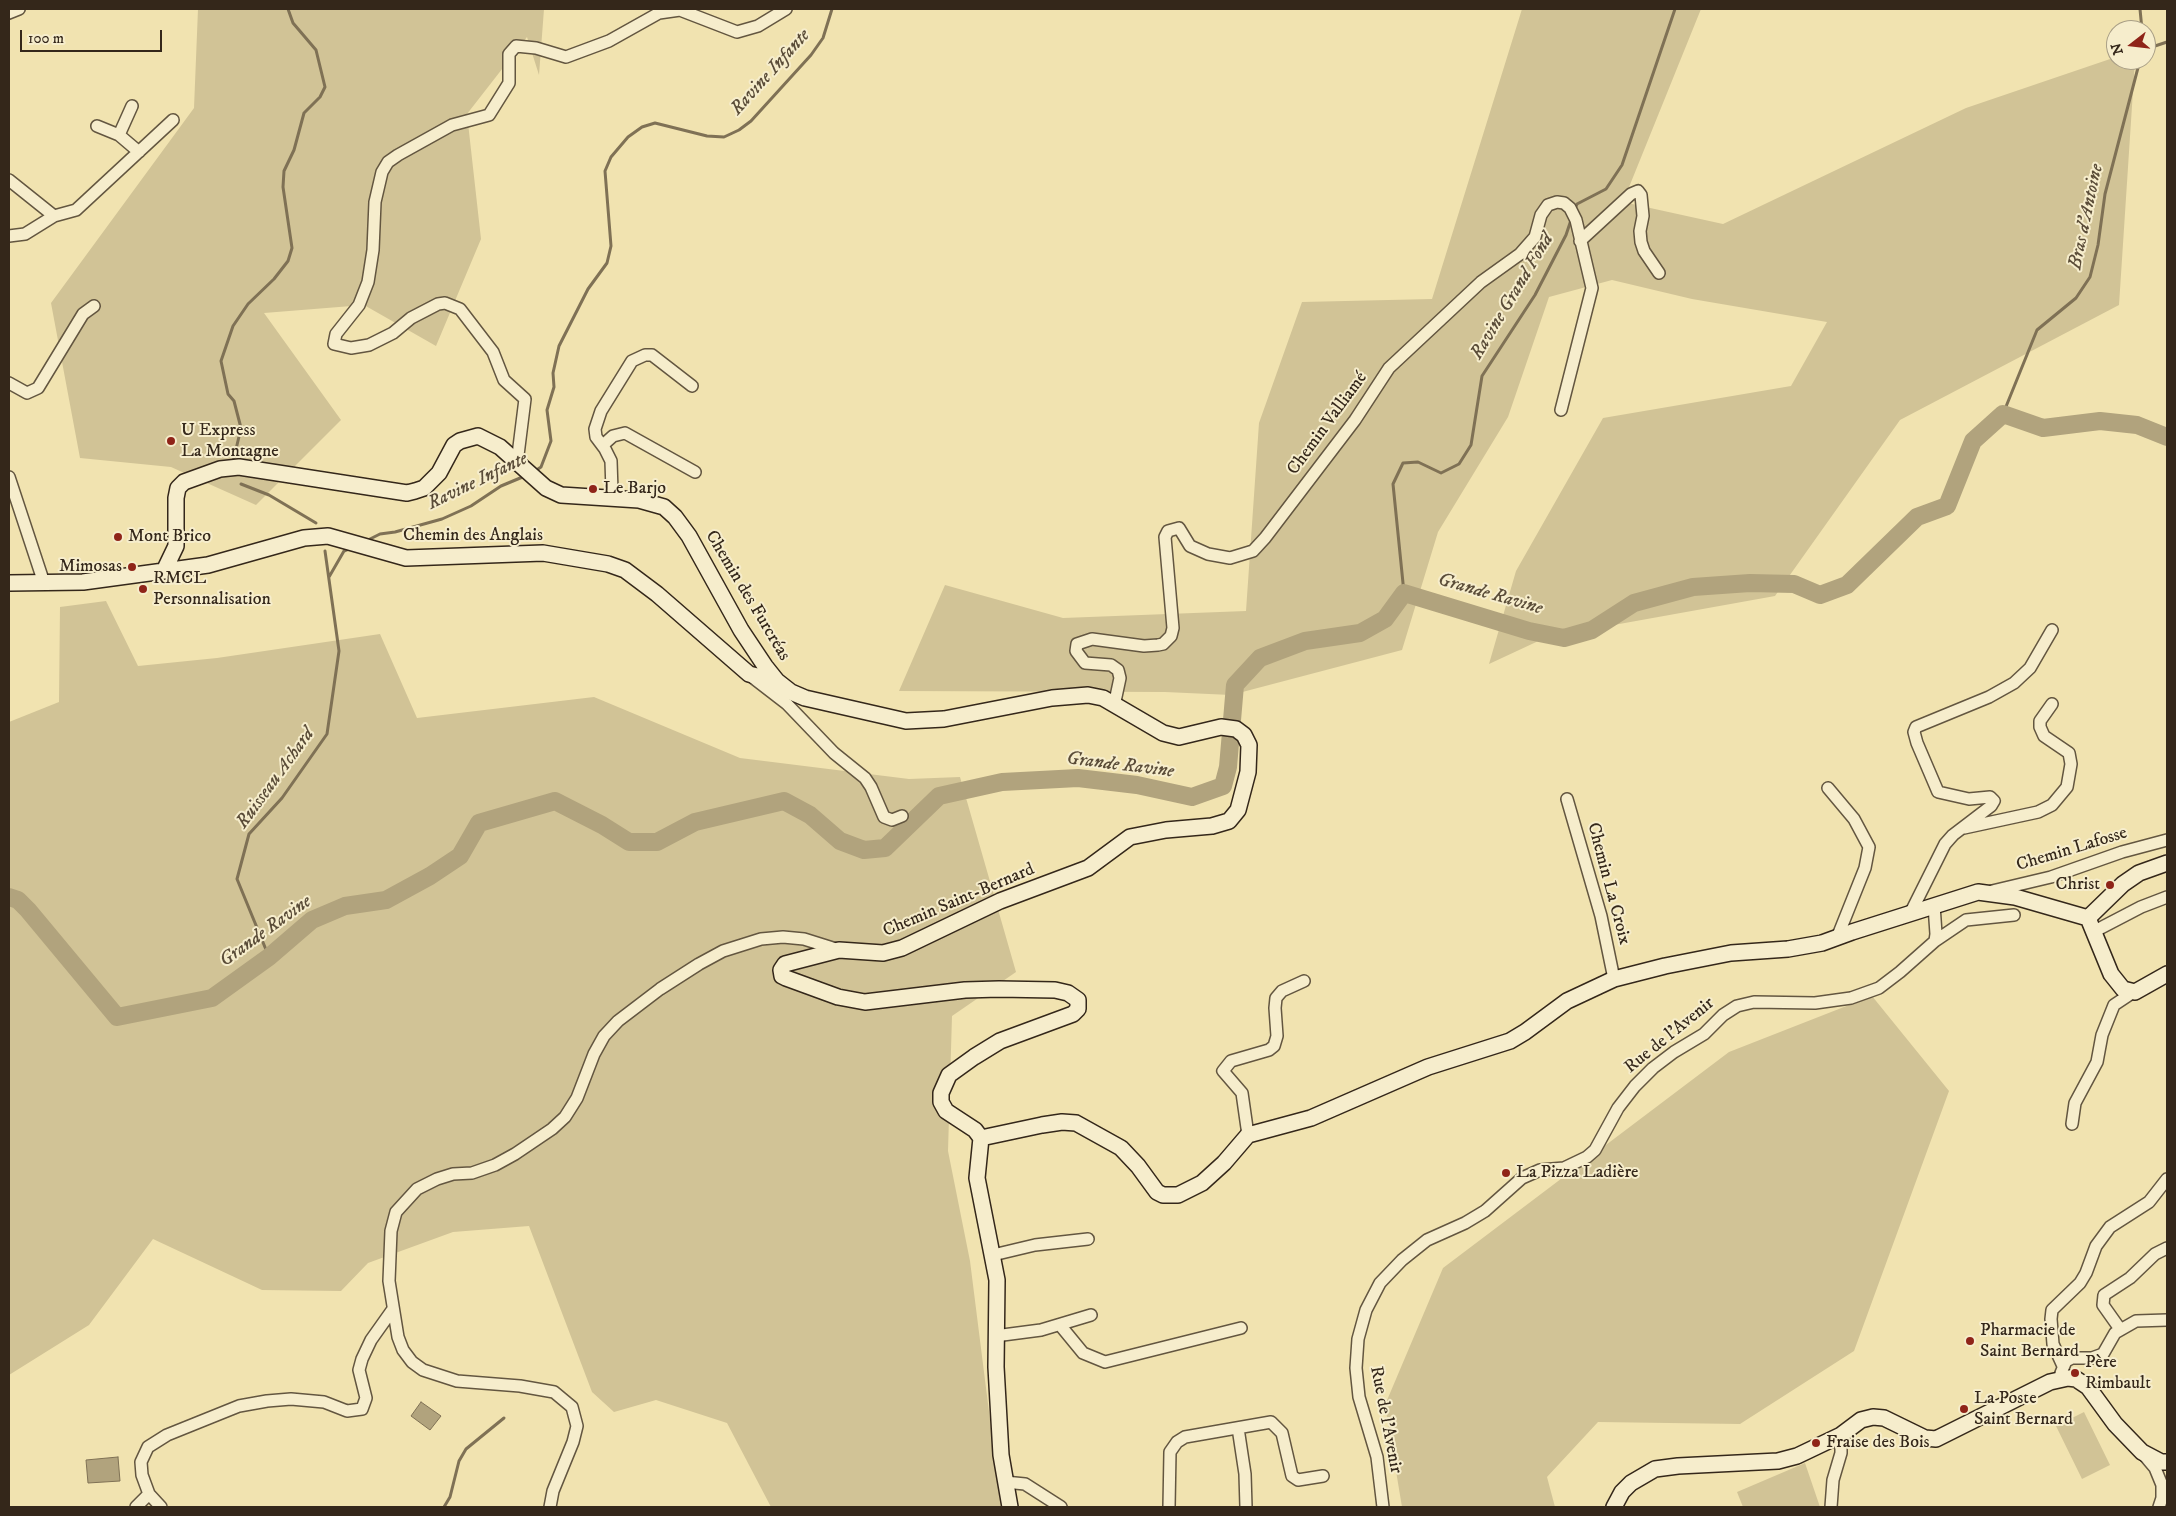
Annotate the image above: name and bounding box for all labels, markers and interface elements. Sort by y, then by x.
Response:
scale bar [22,20,165,52]
north arrow [2106,20,2156,70]
water label: Ravine Infante [726,25,816,121]
text: 100 m [28,29,64,48]
text: N [2107,41,2128,57]
water label: Bras d'Antoine [2065,162,2109,272]
water label: Ravine Grand Fond [1466,230,1560,364]
street label: Chemin Valliamé [1283,368,1373,480]
place label: U Express La Montagne [181,420,279,462]
marker: U Express La Montagne [165,435,177,447]
water label: Ravine Infante [424,448,532,516]
place label: Le Barjo [603,478,666,500]
marker: Le Barjo [587,483,599,495]
street label: Chemin des Anglais [403,525,543,547]
place label: Mont Brico [128,526,211,548]
street label: Chemin des Furcréas [700,527,794,665]
marker: Mont Brico [112,531,124,543]
place label: Mimosas [59,556,122,578]
marker: Mimosas [126,561,138,573]
place label: RMCL Personnalisation [153,568,271,610]
water label: Grande Ravine [1435,569,1545,621]
marker: RMCL Personnalisation [137,583,149,595]
water label: Ruisseau Achard [232,724,320,834]
water label: Grande Ravine [1065,748,1175,784]
street label: Chemin La Croix [1581,821,1635,947]
street label: Chemin Lafosse [2014,823,2130,877]
street label: Chemin Saint-Bernard [880,859,1038,943]
place label: Christ [2055,874,2100,896]
marker: Christ [2104,879,2116,891]
water label: Grande Ravine [216,891,316,973]
street label: Rue de l'Avenir [1621,993,1719,1079]
place label: La Pizza Ladière [1516,1162,1639,1184]
marker: La Pizza Ladière [1500,1167,1512,1179]
place label: Pharmacie de Saint Bernard [1980,1320,2079,1362]
marker: Pharmacie de Saint Bernard [1964,1335,1976,1347]
place label: Père Rimbault [2085,1352,2151,1395]
street label: Rue de l'Avenir [1364,1365,1406,1475]
marker: Père Rimbault [2069,1367,2081,1379]
place label: La Poste Saint Bernard [1974,1388,2073,1430]
marker: La Poste Saint Bernard [1958,1403,1970,1415]
place label: Fraise des Bois [1826,1432,1930,1454]
marker: Fraise des Bois [1810,1437,1822,1449]

